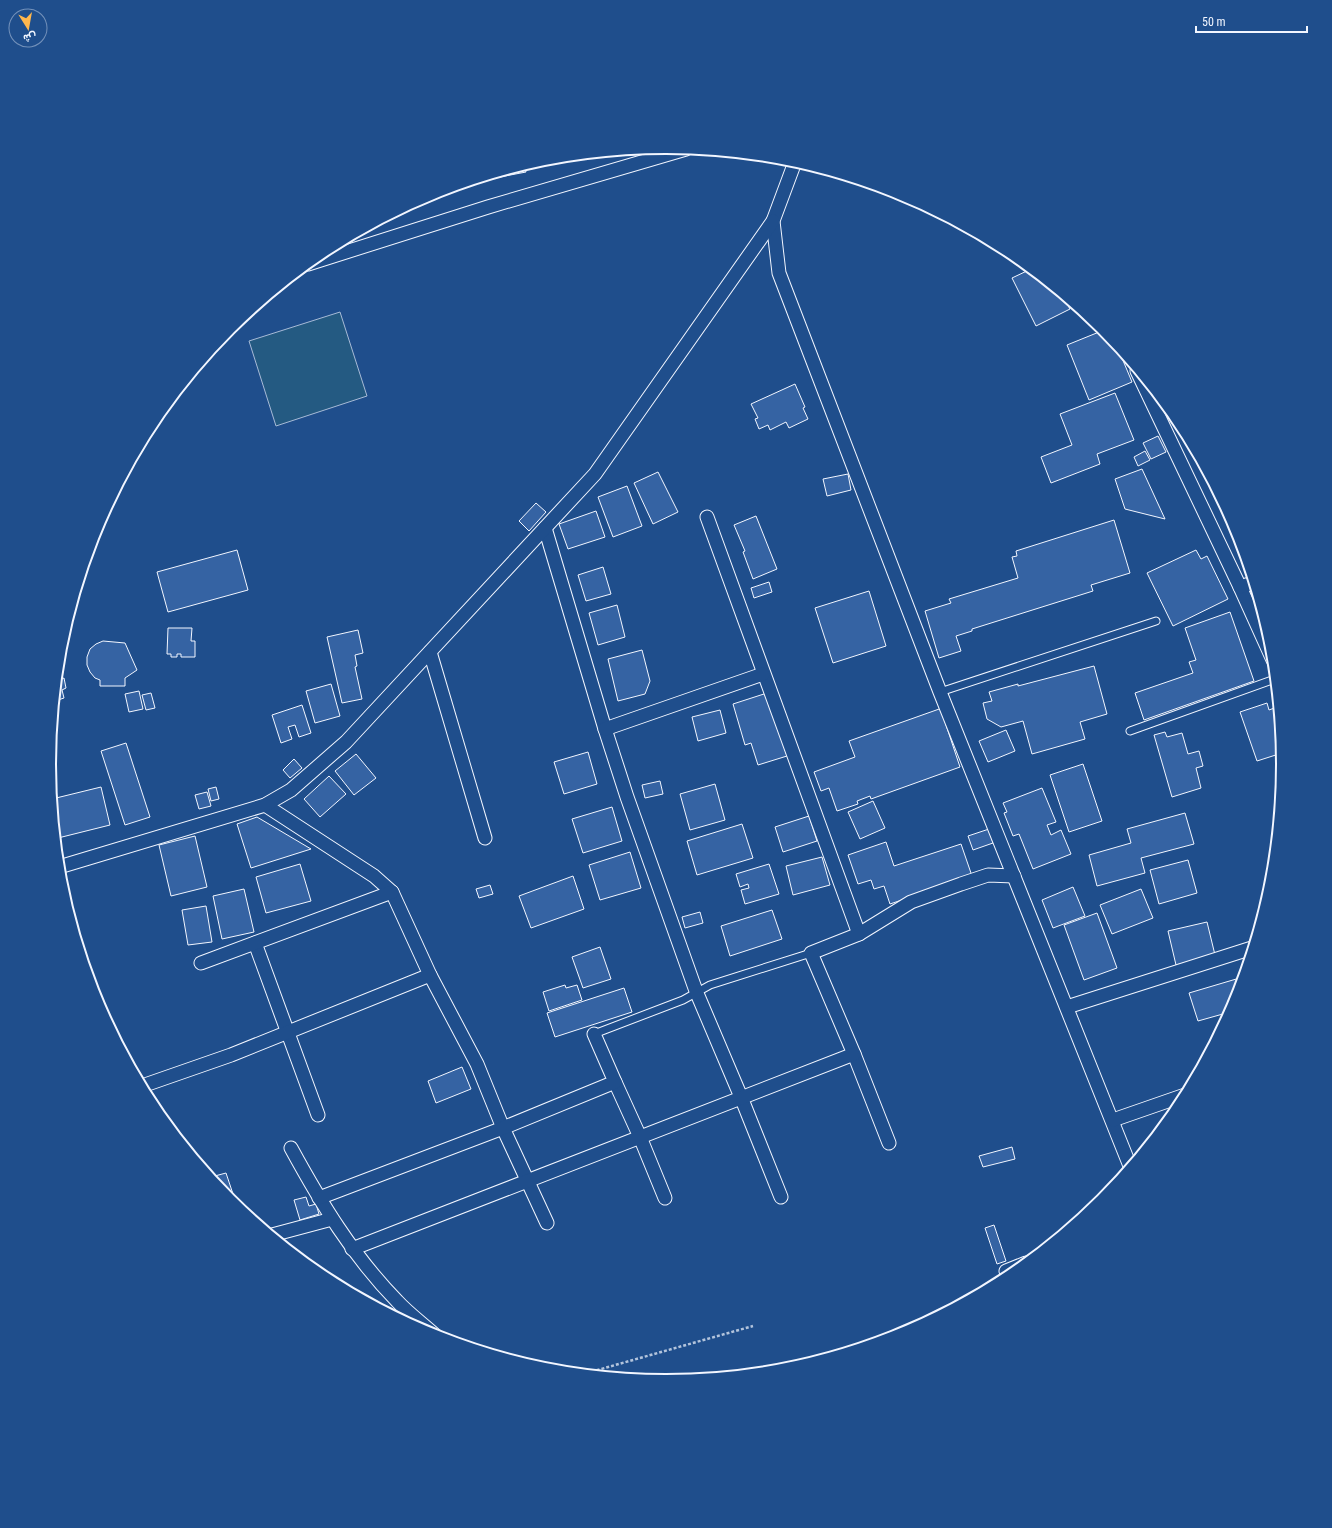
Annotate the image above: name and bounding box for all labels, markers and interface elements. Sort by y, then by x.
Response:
north arrow [8,8,48,48]
scale bar [1196,8,1307,34]
text: 50 m [1202,15,1226,29]
text: ش [22,30,38,45]

